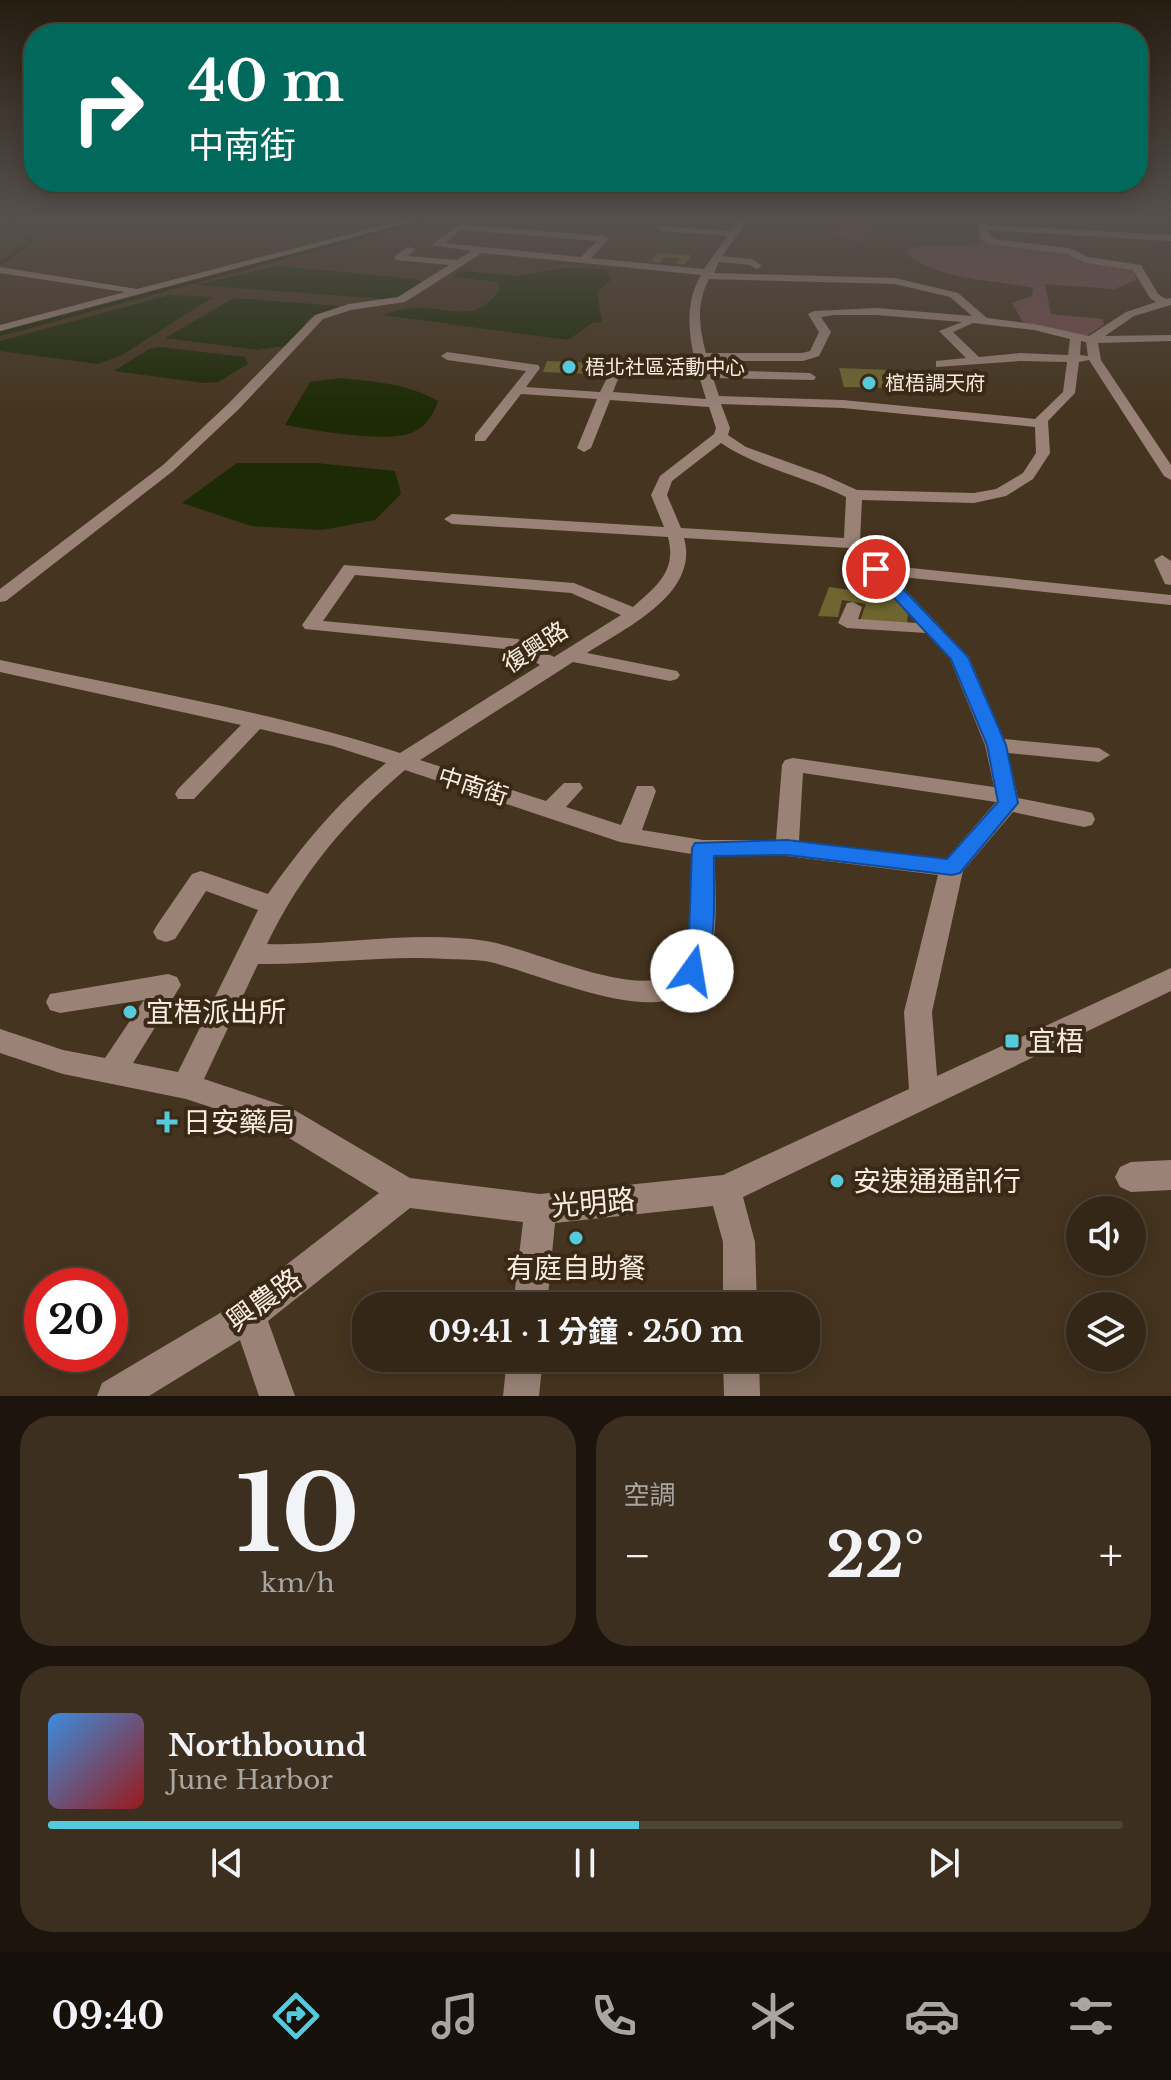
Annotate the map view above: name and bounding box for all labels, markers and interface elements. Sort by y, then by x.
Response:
text: 40 m [188,47,344,116]
icon: right [56,56,160,160]
text: 中南街 [188,123,296,168]
place label: 梧北社區活動中心 [585,355,745,379]
marker: 梧北社區活動中心 [560,358,578,376]
place label: 椬梧調天府 [885,371,985,395]
marker: 椬梧調天府 [860,374,878,392]
pin [842,535,910,603]
icon: arrive [854,547,898,591]
street label: 復興路 [497,615,573,679]
street label: 中南街 [434,761,512,811]
position arrow [650,929,734,1013]
place label: 宜梧派出所 [146,995,286,1030]
marker: 宜梧派出所 [121,1003,139,1021]
place label: 宜梧 [1028,1024,1084,1059]
marker: 宜梧 [1003,1032,1021,1050]
place label: 日安藥局 [183,1105,295,1140]
marker: 日安藥局 [158,1113,176,1131]
place label: 安速通通訊行 [853,1164,1021,1199]
marker: 安速通通訊行 [828,1172,846,1190]
street label: 光明路 [550,1182,636,1224]
map controls [1066,1196,1146,1372]
button: sound [1066,1196,1146,1276]
marker: 有庭自助餐 [567,1229,585,1247]
place label: 有庭自助餐 [506,1251,646,1286]
street label: 興農路 [220,1261,308,1339]
speed limit sign: 20 [24,1268,128,1372]
button: layers [1066,1292,1146,1372]
text: 09:41 · 1 分鐘 · 250 m [428,1313,744,1350]
text: 10 [236,1450,360,1579]
text: 空調 [624,1479,676,1511]
text: 22° [826,1519,924,1593]
text: − [624,1528,651,1583]
text: + [1099,1528,1123,1583]
text: km/h [261,1567,335,1599]
text: Northbound [168,1727,367,1764]
text: June Harbor [168,1764,333,1796]
icon: previous [205,1841,249,1885]
icon: pause [563,1841,607,1885]
icon: next [922,1841,966,1885]
icon: directions [268,1988,324,2044]
icon: music [427,1988,483,2044]
icon: phone [586,1988,642,2044]
icon: climate [745,1988,801,2044]
icon: car [904,1988,960,2044]
icon: filters [1063,1988,1119,2044]
text: 09:40 [52,1994,164,2039]

